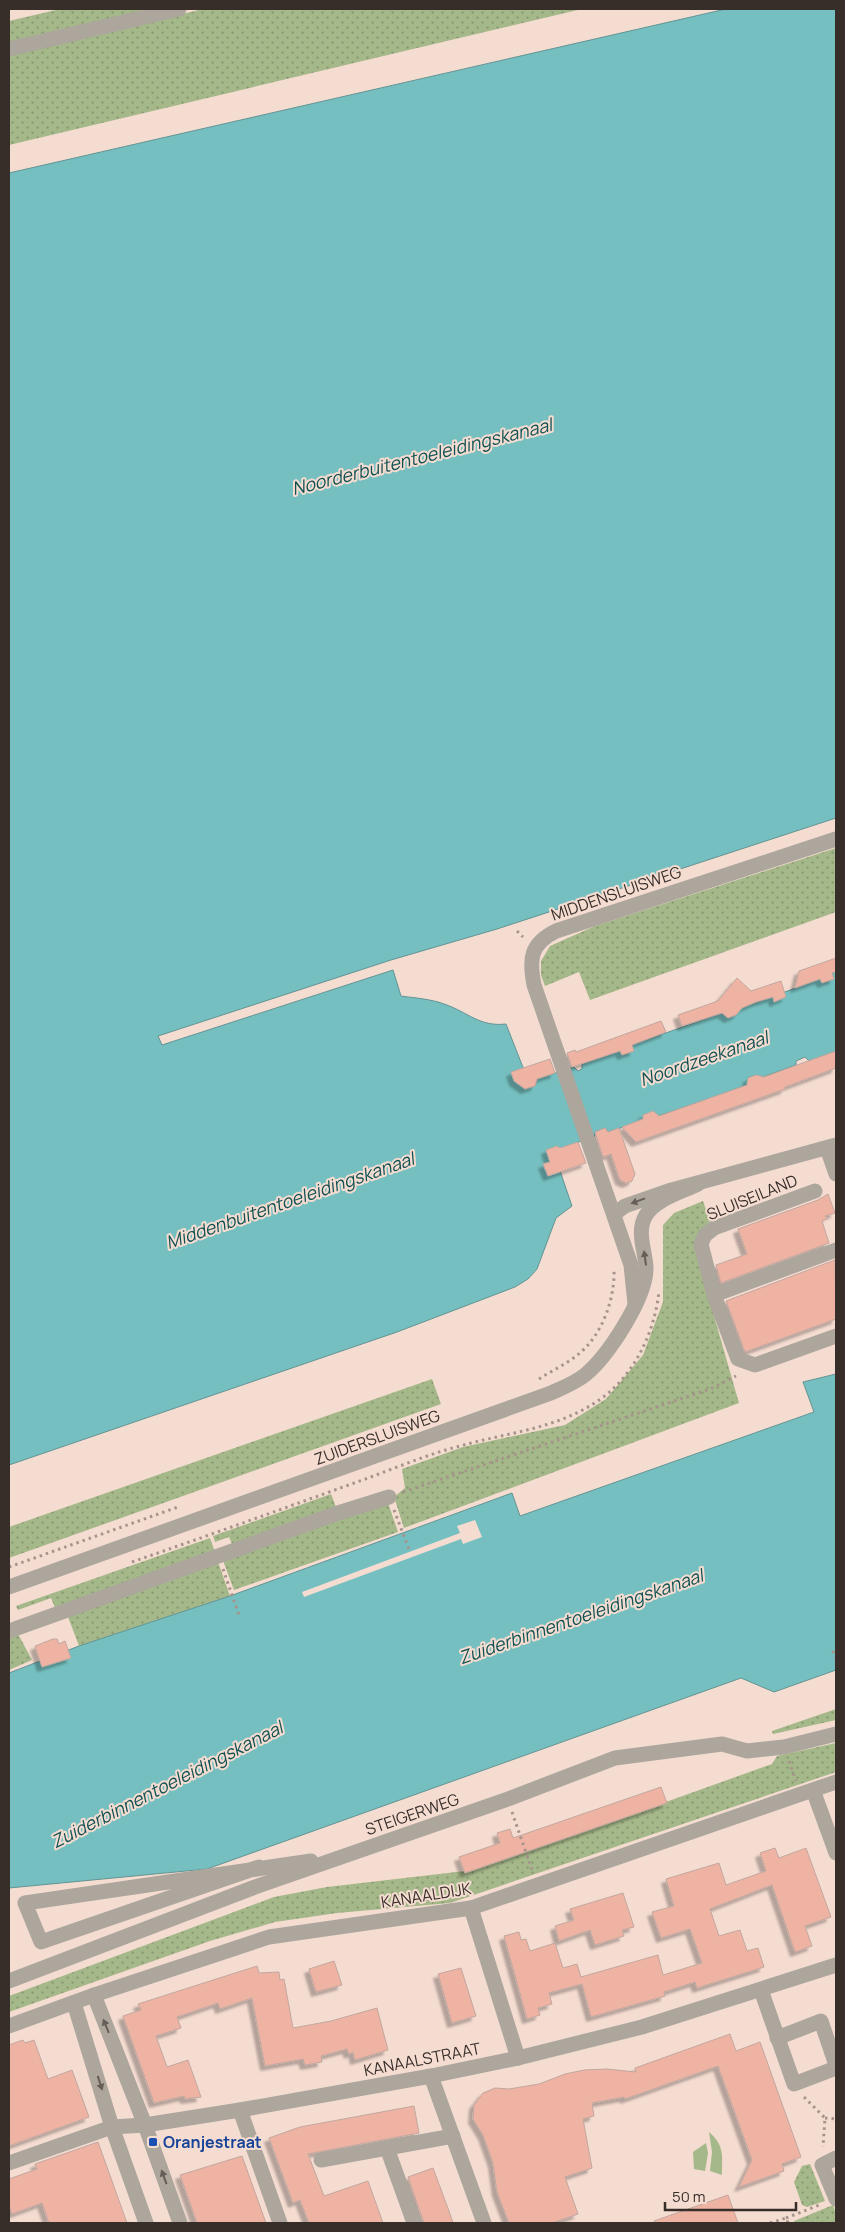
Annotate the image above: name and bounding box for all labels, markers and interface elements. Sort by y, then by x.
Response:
water label: Noorderbuitentoeleidingskanaal [289,411,557,500]
street label: MIDDENSLUISWEG [548,860,684,926]
water label: Noordzeekanaal [636,1024,774,1091]
water label: Middenbuitentoeleidingskanaal [162,1145,420,1254]
street label: SLUISEILAND [703,1169,801,1225]
one-way arrow [630,1197,645,1205]
one-way arrow [640,1249,648,1265]
street label: ZUIDERSLUISWEG [311,1404,443,1470]
water label: Zuiderbinnentoeleidingskanaal [455,1562,709,1669]
water label: Zuiderbinnentoeleidingskanaal [47,1714,289,1853]
street label: STEIGERWEG [362,1788,462,1840]
street label: KANAALDIJK [379,1877,473,1913]
one-way arrow [102,2018,109,2033]
street label: KANAALSTRAAT [362,2037,483,2081]
one-way arrow [96,2076,104,2091]
place label: Oranjestraat [163,2131,262,2153]
marker: Oranjestraat [147,2136,159,2148]
one-way arrow [160,2170,167,2185]
scale bar [665,2180,796,2212]
text: 50 m [672,2186,706,2207]

